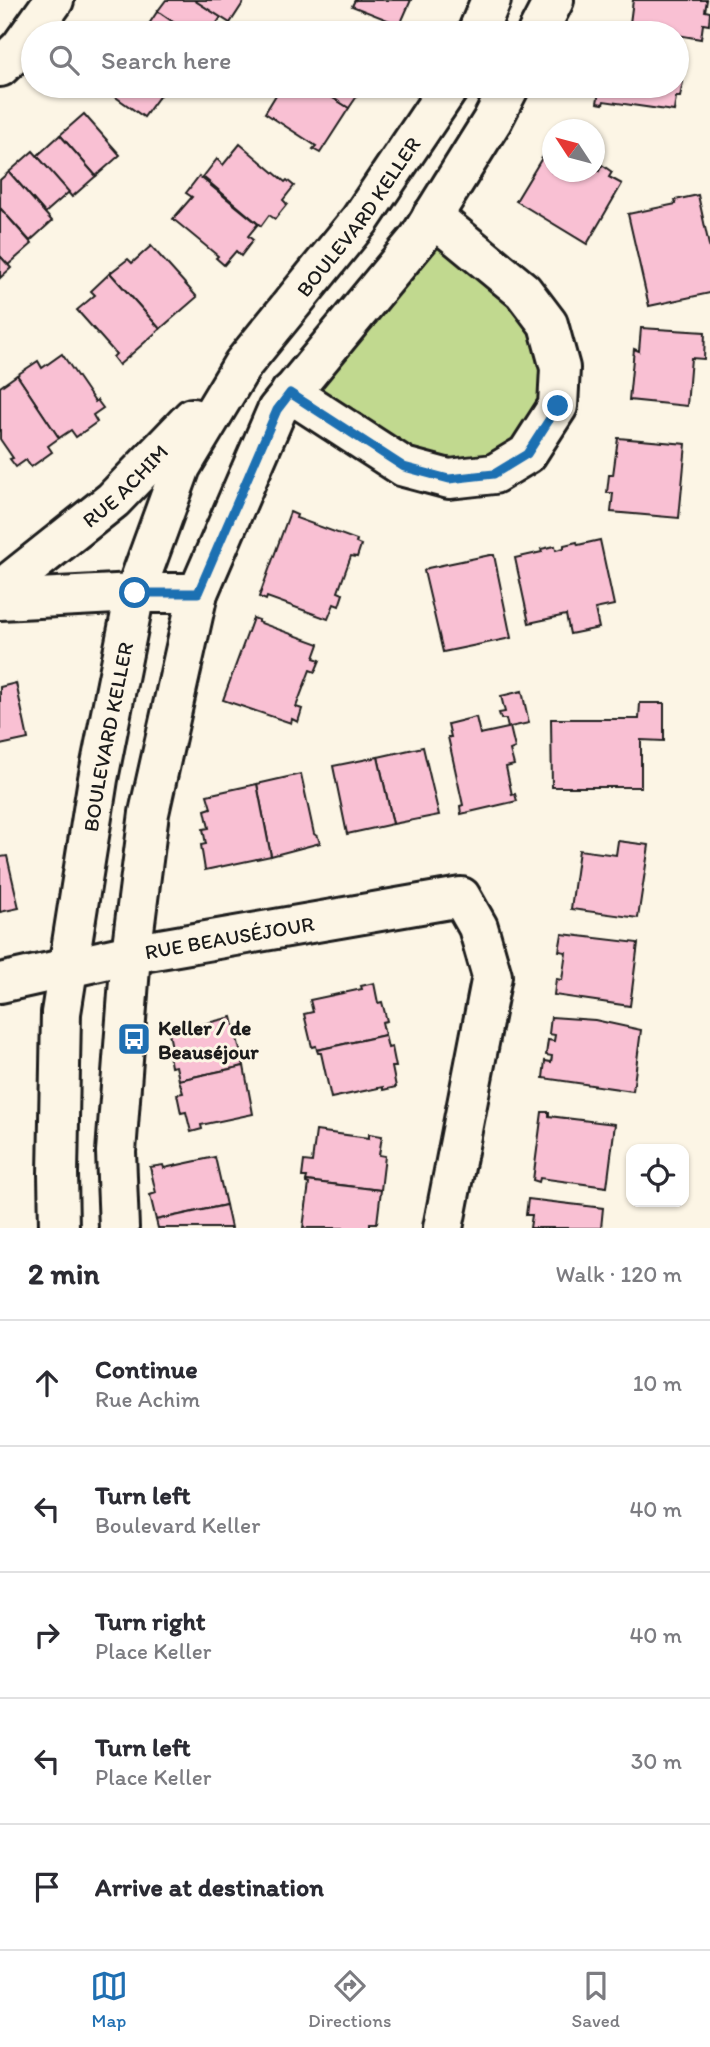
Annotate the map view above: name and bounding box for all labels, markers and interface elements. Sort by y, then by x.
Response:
search box [21,21,689,98]
icon: search [45,41,83,79]
text: Search here [101,44,231,76]
north arrow [542,119,605,182]
street label: BOULEVARD KELLER [291,132,425,301]
route end [542,390,573,421]
street label: RUE ACHIM [77,439,173,532]
route start [119,577,150,608]
street label: BOULEVARD KELLER [77,640,137,834]
street label: RUE BEAUSÉJOUR [143,910,316,964]
place label: Keller / de Beauséjour [158,1015,259,1065]
bus stop icon: Keller / de Beauséjour [115,1020,153,1058]
map controls [626,1144,689,1207]
button: locate [626,1144,689,1207]
text: 2 min [28,1255,99,1292]
text: Walk · 120 m [556,1260,682,1288]
text: Continue [95,1353,198,1385]
icon: ahead [28,1364,66,1402]
text: 10 m [633,1369,682,1397]
text: Rue Achim [95,1385,200,1413]
text: Turn left [95,1479,191,1511]
icon: left [28,1490,66,1528]
text: 40 m [629,1495,682,1523]
text: Boulevard Keller [95,1511,260,1539]
text: Turn right [95,1605,206,1637]
icon: right [28,1616,66,1654]
text: 40 m [629,1621,682,1649]
text: Place Keller [95,1637,211,1665]
text: Turn left [95,1731,191,1763]
icon: left [28,1742,66,1780]
text: 30 m [631,1747,682,1775]
text: Place Keller [95,1763,211,1791]
icon: arrive [28,1868,66,1906]
text: Arrive at destination [95,1871,324,1903]
tab: Map [90,1967,128,2032]
tab: Directions [308,1967,392,2032]
tab: Saved [572,1967,620,2032]

